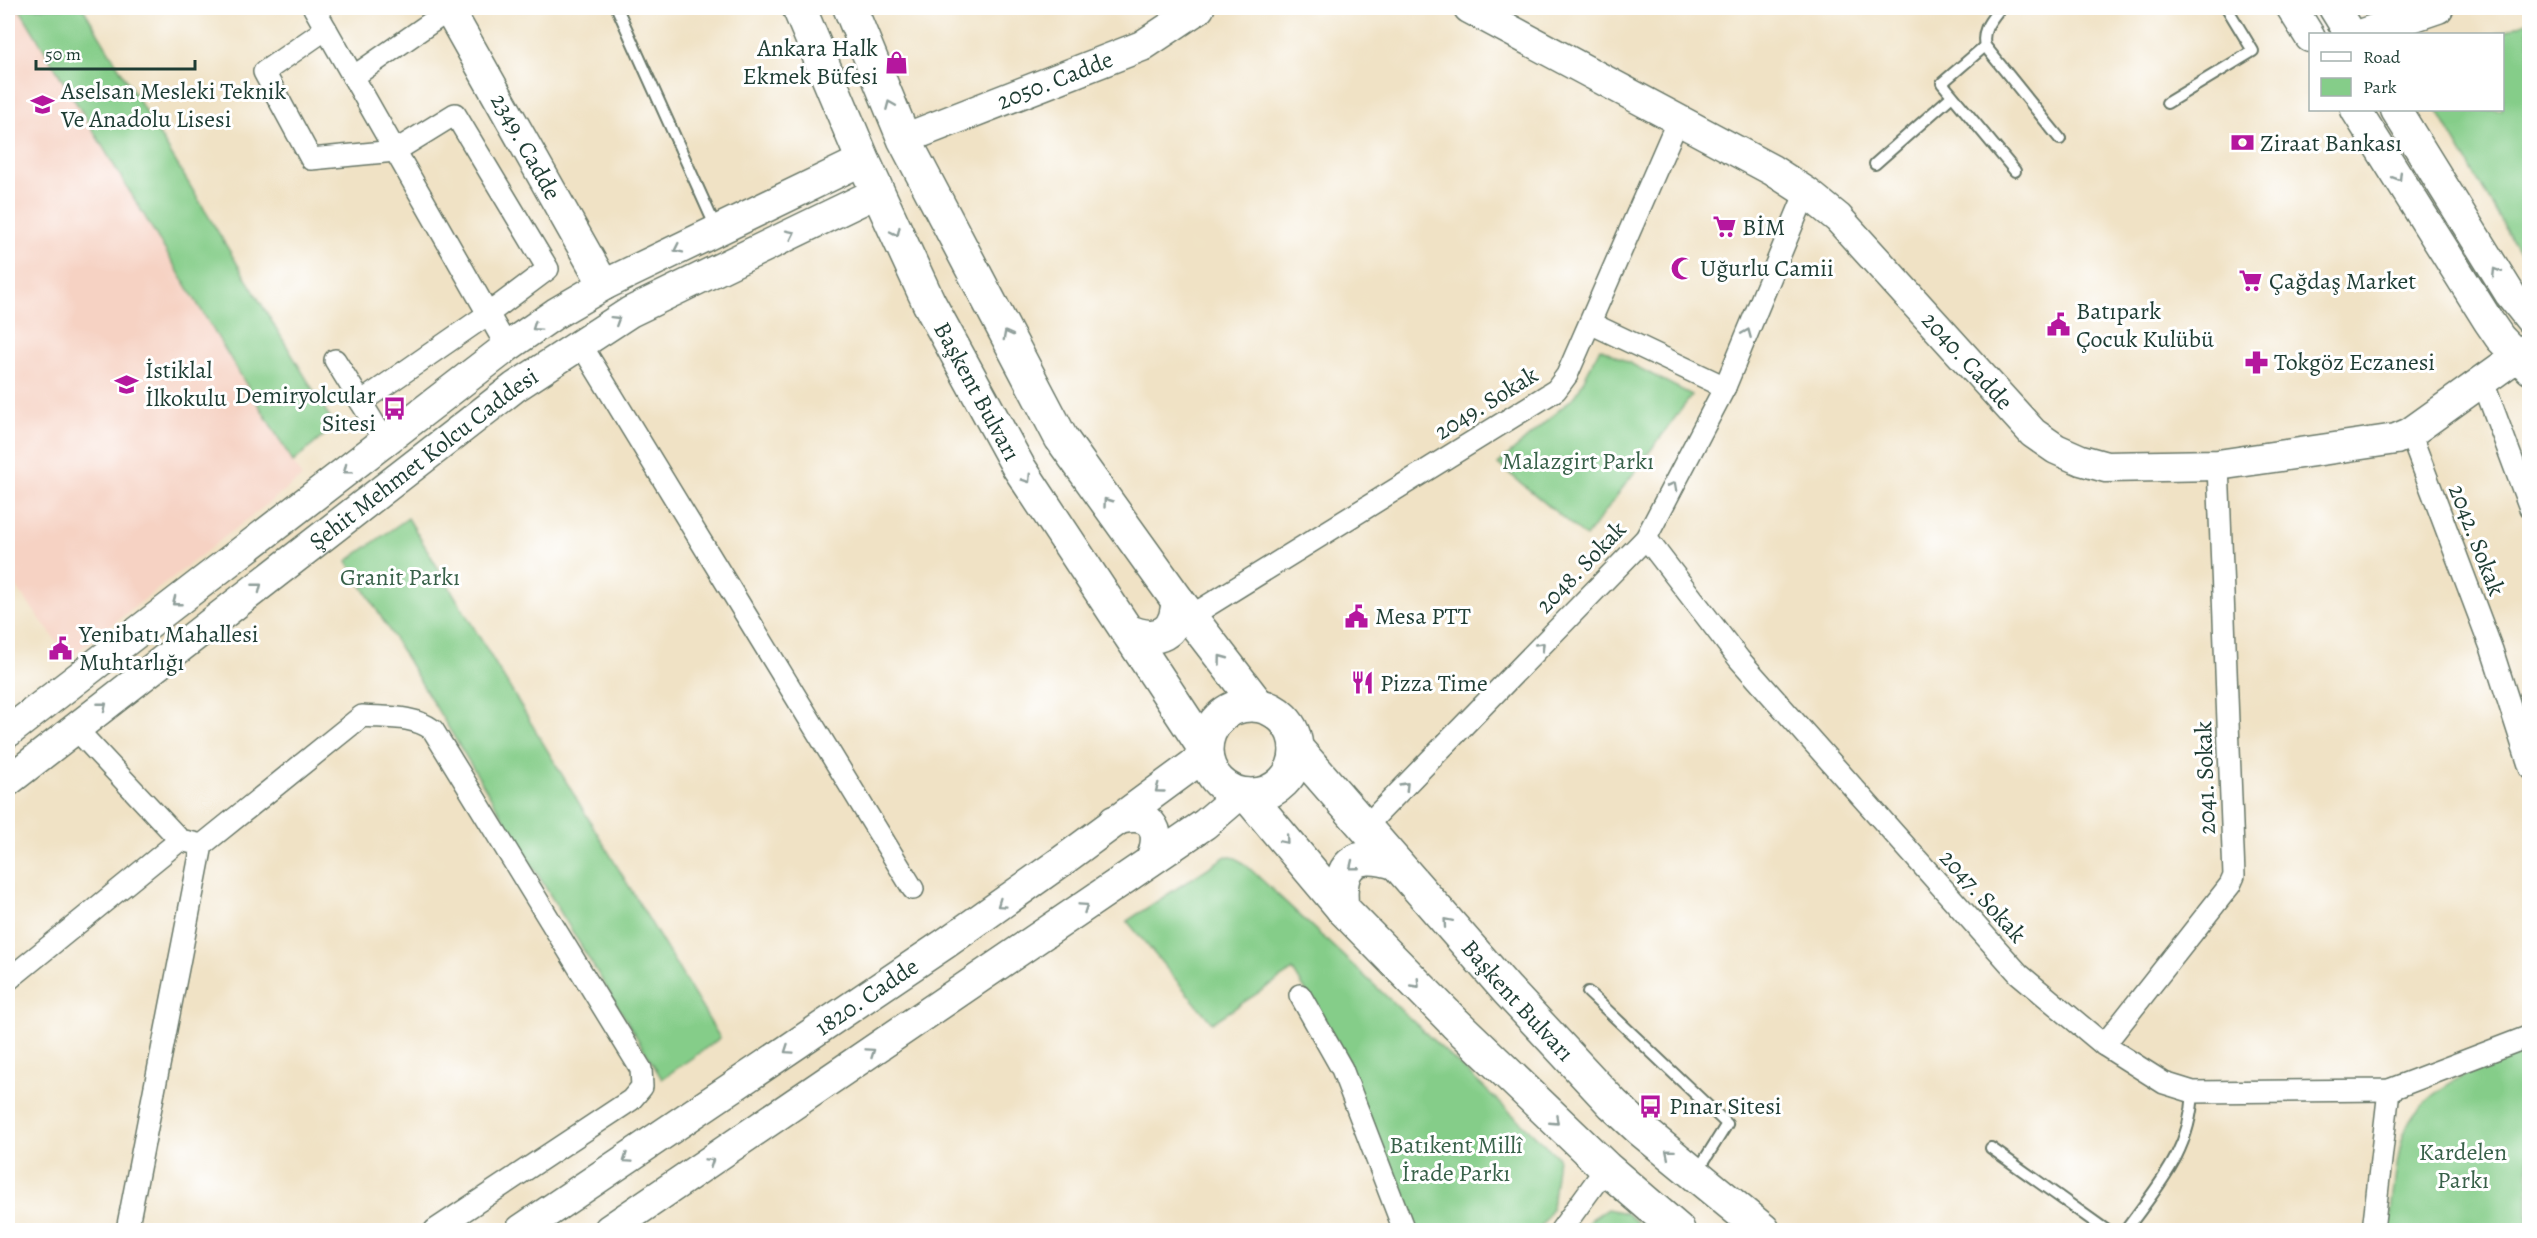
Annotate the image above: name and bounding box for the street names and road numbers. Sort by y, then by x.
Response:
street label: 2050. Cadde [992,43,1117,117]
street label: 2349. Cadde [483,87,569,206]
street label: 2040. Cadde [1915,305,2020,417]
street label: Başkent Bulvarı [926,316,1028,466]
street label: 2049. Sokak [1428,359,1544,447]
street label: Şehit Mehmet Kolcu Caddesi [302,360,544,557]
street label: 2042. Sokak [2441,480,2513,600]
street label: 2048. Sokak [1529,514,1633,620]
street label: 2041. Sokak [2187,721,2223,835]
street label: 2047. Sokak [1932,842,2034,950]
street label: Başkent Bulvarı [1454,933,1581,1068]
street label: 1820. Cadde [809,950,925,1043]

